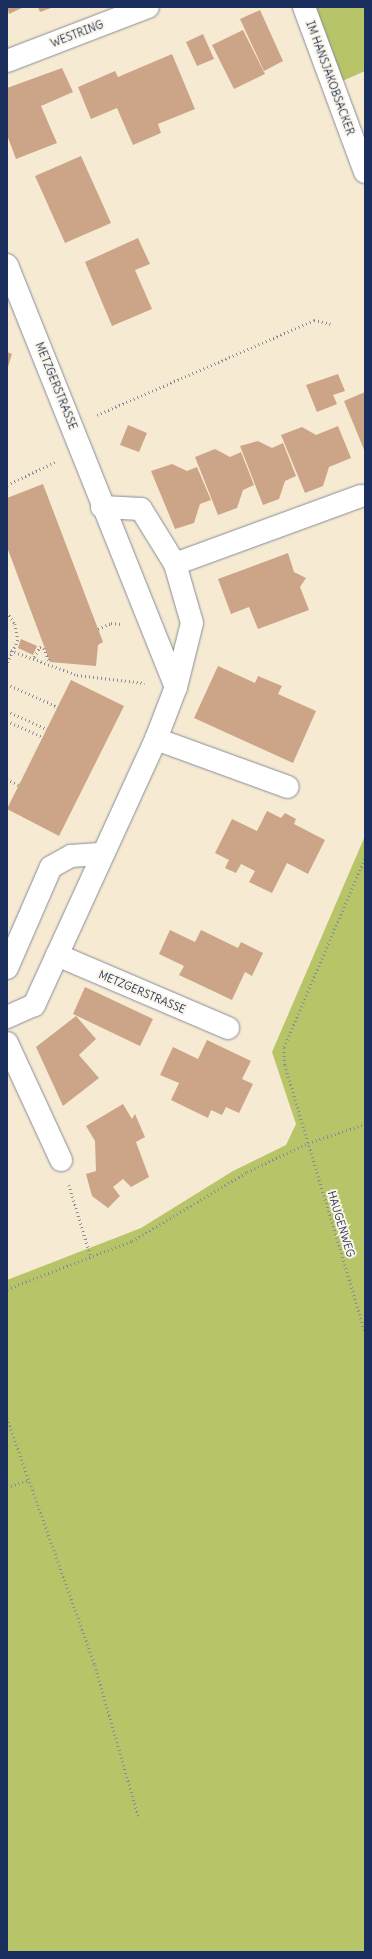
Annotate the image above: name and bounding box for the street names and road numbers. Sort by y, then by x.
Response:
street label: WESTRING [49,18,105,50]
street label: IM HANSJAKOBSACKER [303,19,357,137]
street label: METZGERSTRASSE [32,340,80,432]
street label: METZGERSTRASSE [96,968,188,1016]
street label: HAUGENWEG [325,1189,357,1259]

